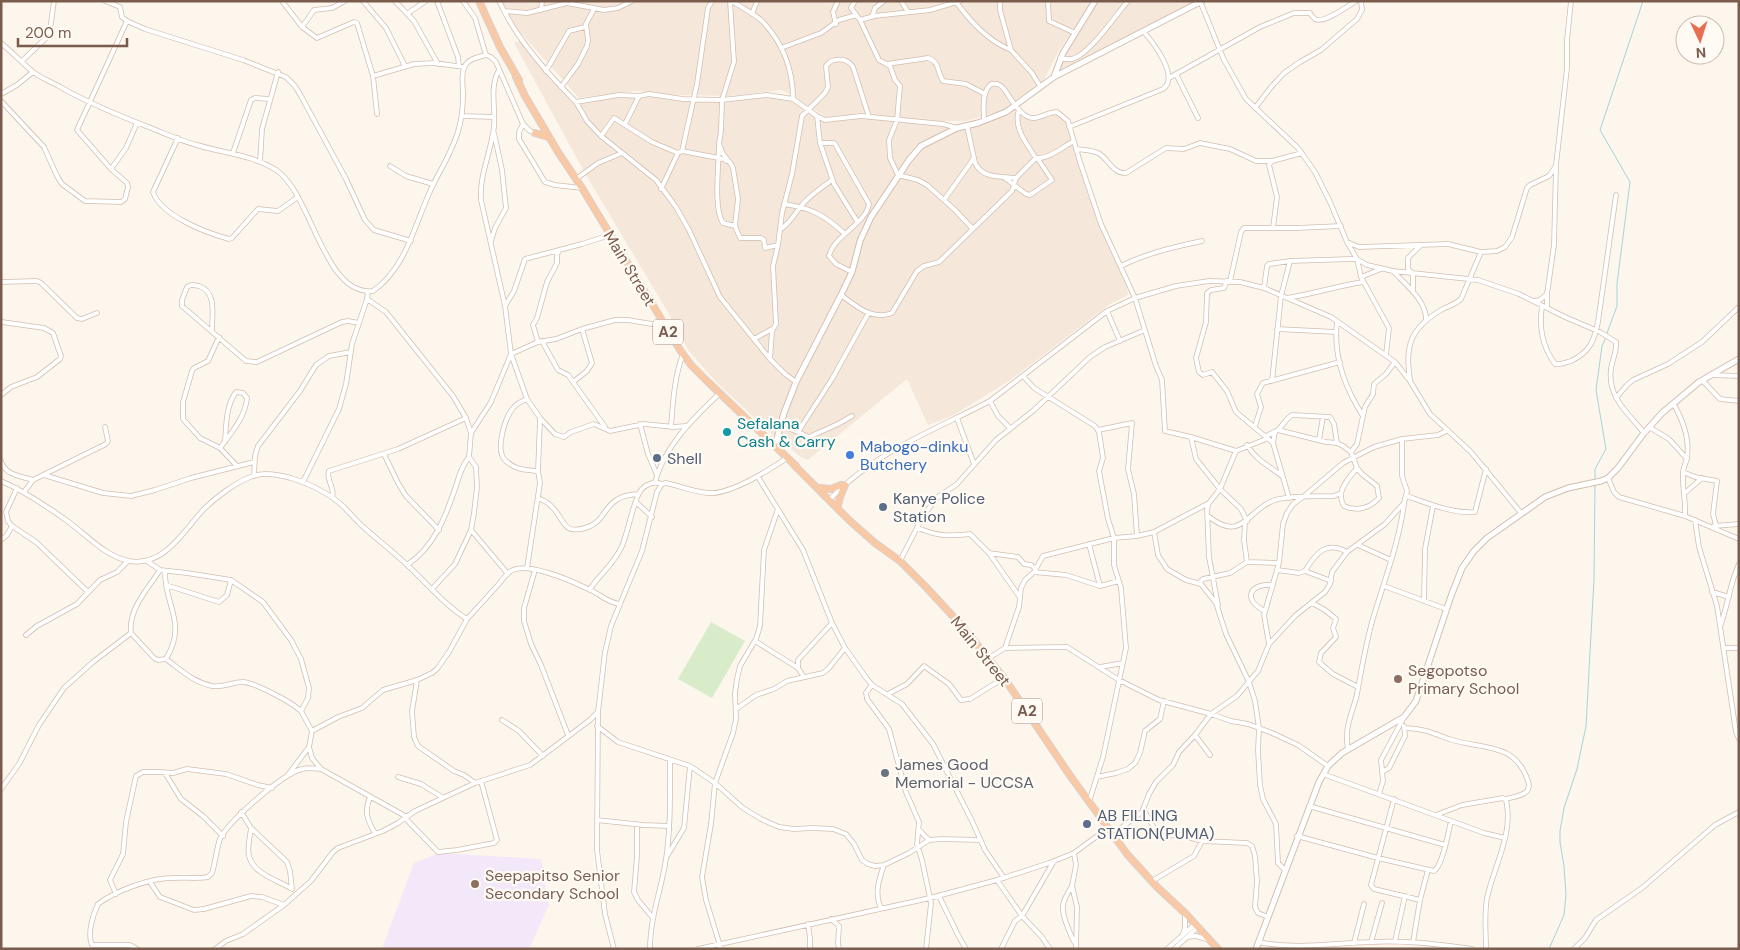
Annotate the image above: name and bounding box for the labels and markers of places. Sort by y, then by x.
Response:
place label: Sefalana Cash & Carry [737,413,836,452]
marker: Sefalana Cash & Carry [721,426,733,438]
place label: Mabogo-dinku Butchery [860,436,968,475]
place label: Shell [667,448,702,469]
marker: Mabogo-dinku Butchery [844,449,856,461]
marker: Shell [651,452,663,464]
place label: Kanye Police Station [893,488,985,527]
marker: Kanye Police Station [877,501,889,513]
place label: Segopotso Primary School [1408,660,1519,699]
marker: Segopotso Primary School [1392,673,1404,685]
place label: James Good Memorial - UCCSA [895,754,1034,793]
marker: James Good Memorial - UCCSA [879,767,891,779]
place label: AB FILLING STATION(PUMA) [1097,805,1215,844]
marker: AB FILLING STATION(PUMA) [1081,818,1093,830]
place label: Seepapitso Senior Secondary School [485,865,620,904]
marker: Seepapitso Senior Secondary School [469,878,481,890]

